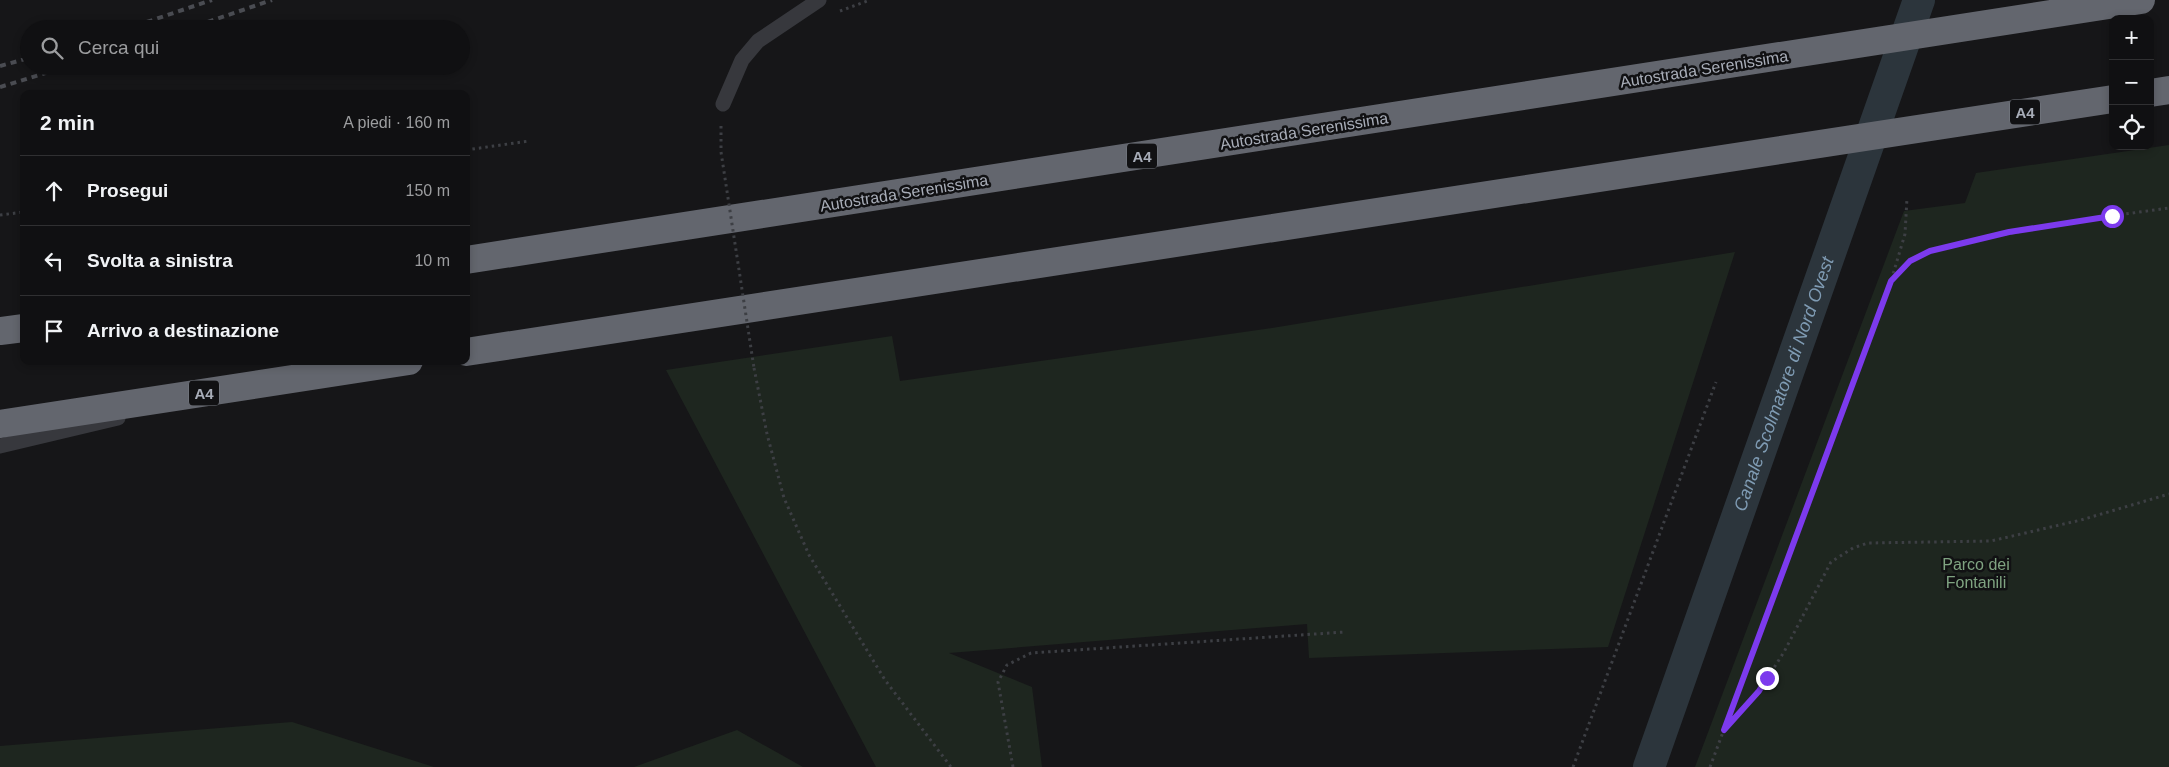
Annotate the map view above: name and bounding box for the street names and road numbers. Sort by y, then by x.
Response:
street label: Autostrada Serenissima [1619,47,1789,91]
road number: A4 [2010,100,2040,124]
street label: Autostrada Serenissima [1219,109,1389,153]
road number: A4 [1127,144,1157,168]
street label: Autostrada Serenissima [819,171,989,215]
road number: A4 [189,380,219,406]

